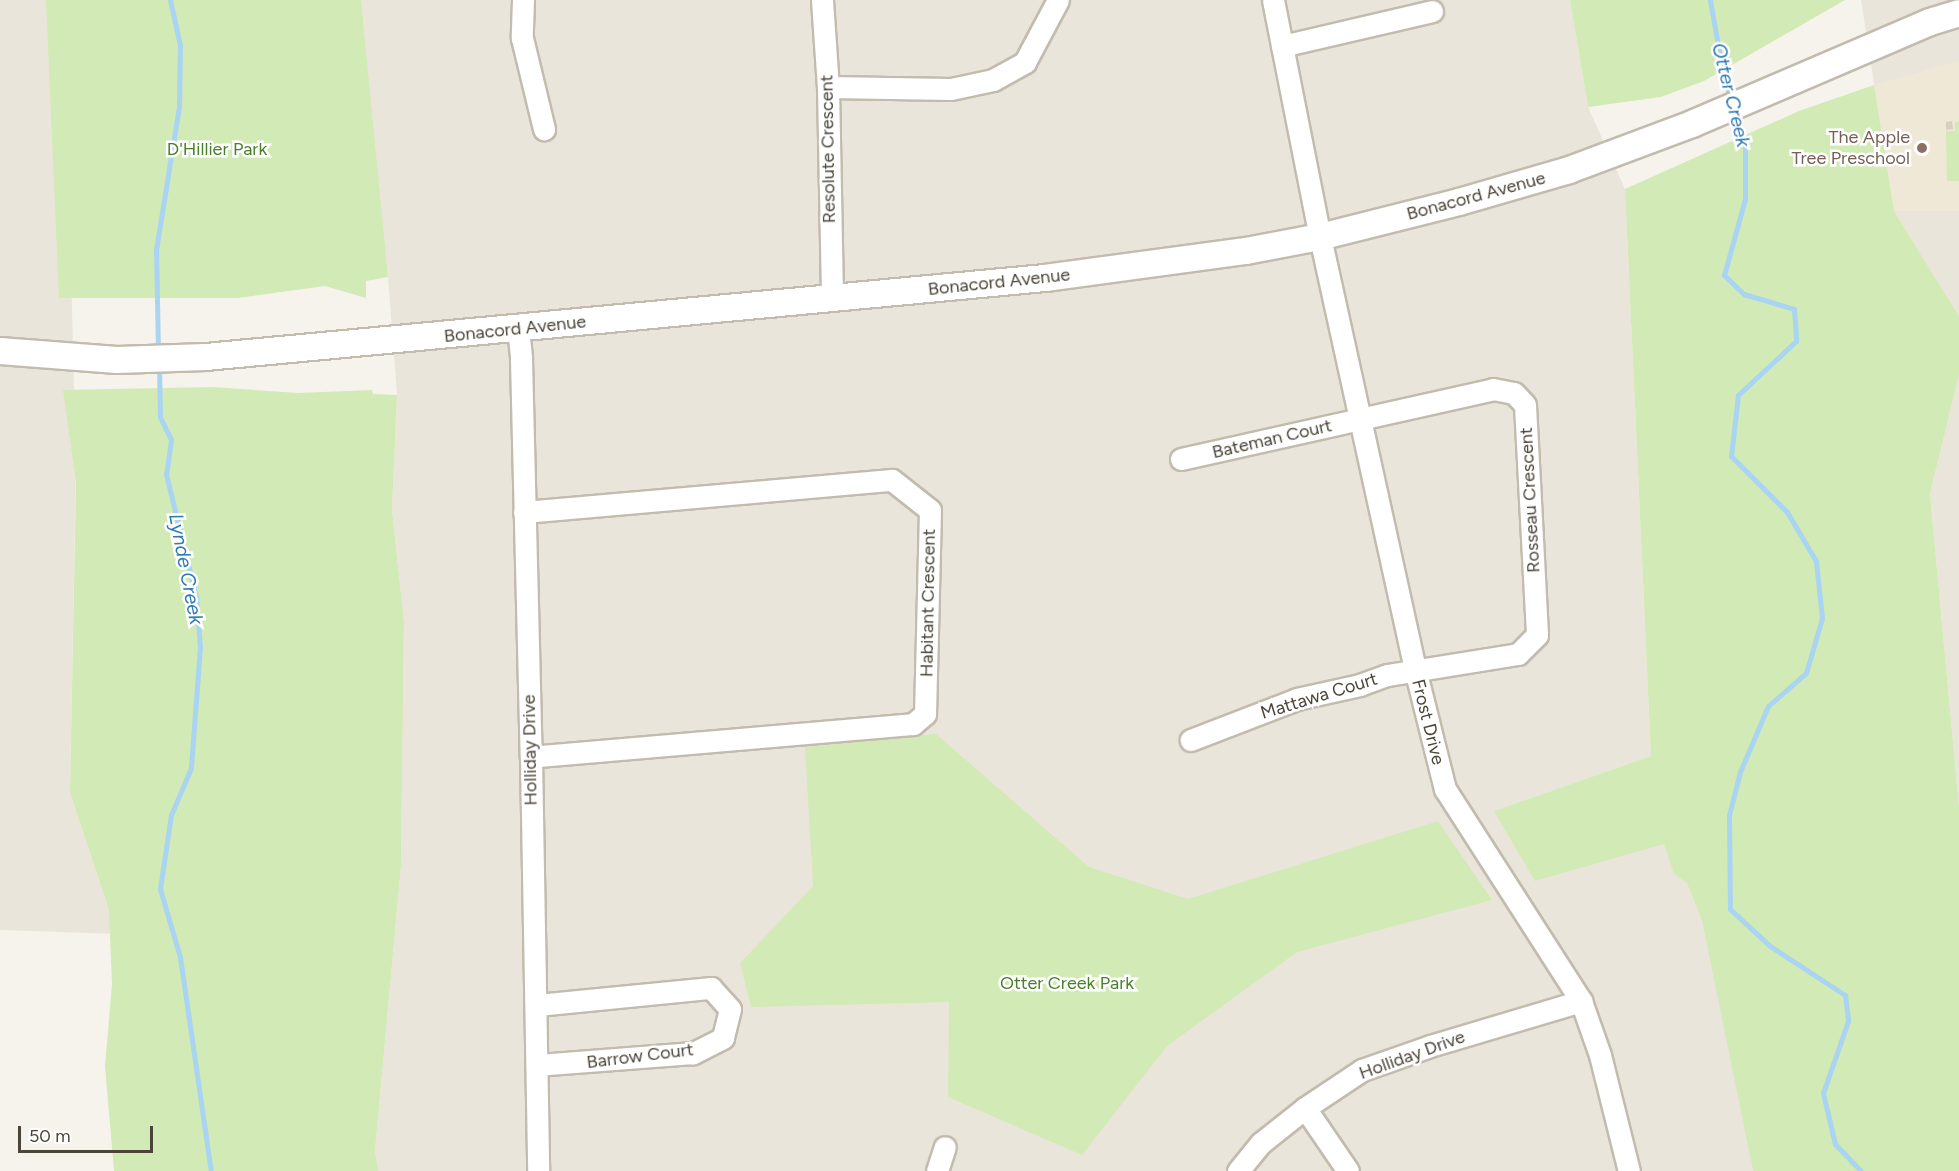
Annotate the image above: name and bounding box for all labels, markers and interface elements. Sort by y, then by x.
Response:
water label: Otter Creek [1706,40,1756,150]
street label: Resolute Crescent [816,74,840,224]
place label: The Apple Tree Preschool [1791,127,1910,170]
park label: D'Hillier Park [167,138,267,160]
marker: The Apple Tree Preschool [1915,141,1929,155]
street label: Bonacord Avenue [1404,167,1548,225]
street label: Bonacord Avenue [927,264,1071,300]
street label: Bonacord Avenue [443,311,587,347]
street label: Bateman Court [1210,415,1334,463]
street label: Rosseau Crescent [1515,427,1545,573]
water label: Lynde Creek [163,512,209,626]
street label: Habitant Crescent [916,529,940,677]
street label: Mattawa Court [1258,668,1380,724]
street label: Frost Drive [1407,677,1449,767]
street label: Holliday Drive [518,694,542,806]
park label: Otter Creek Park [1000,972,1134,994]
street label: Holliday Drive [1356,1026,1468,1084]
street label: Barrow Court [585,1039,695,1073]
scale bar [21,1114,156,1152]
text: 50 m [29,1125,71,1147]

